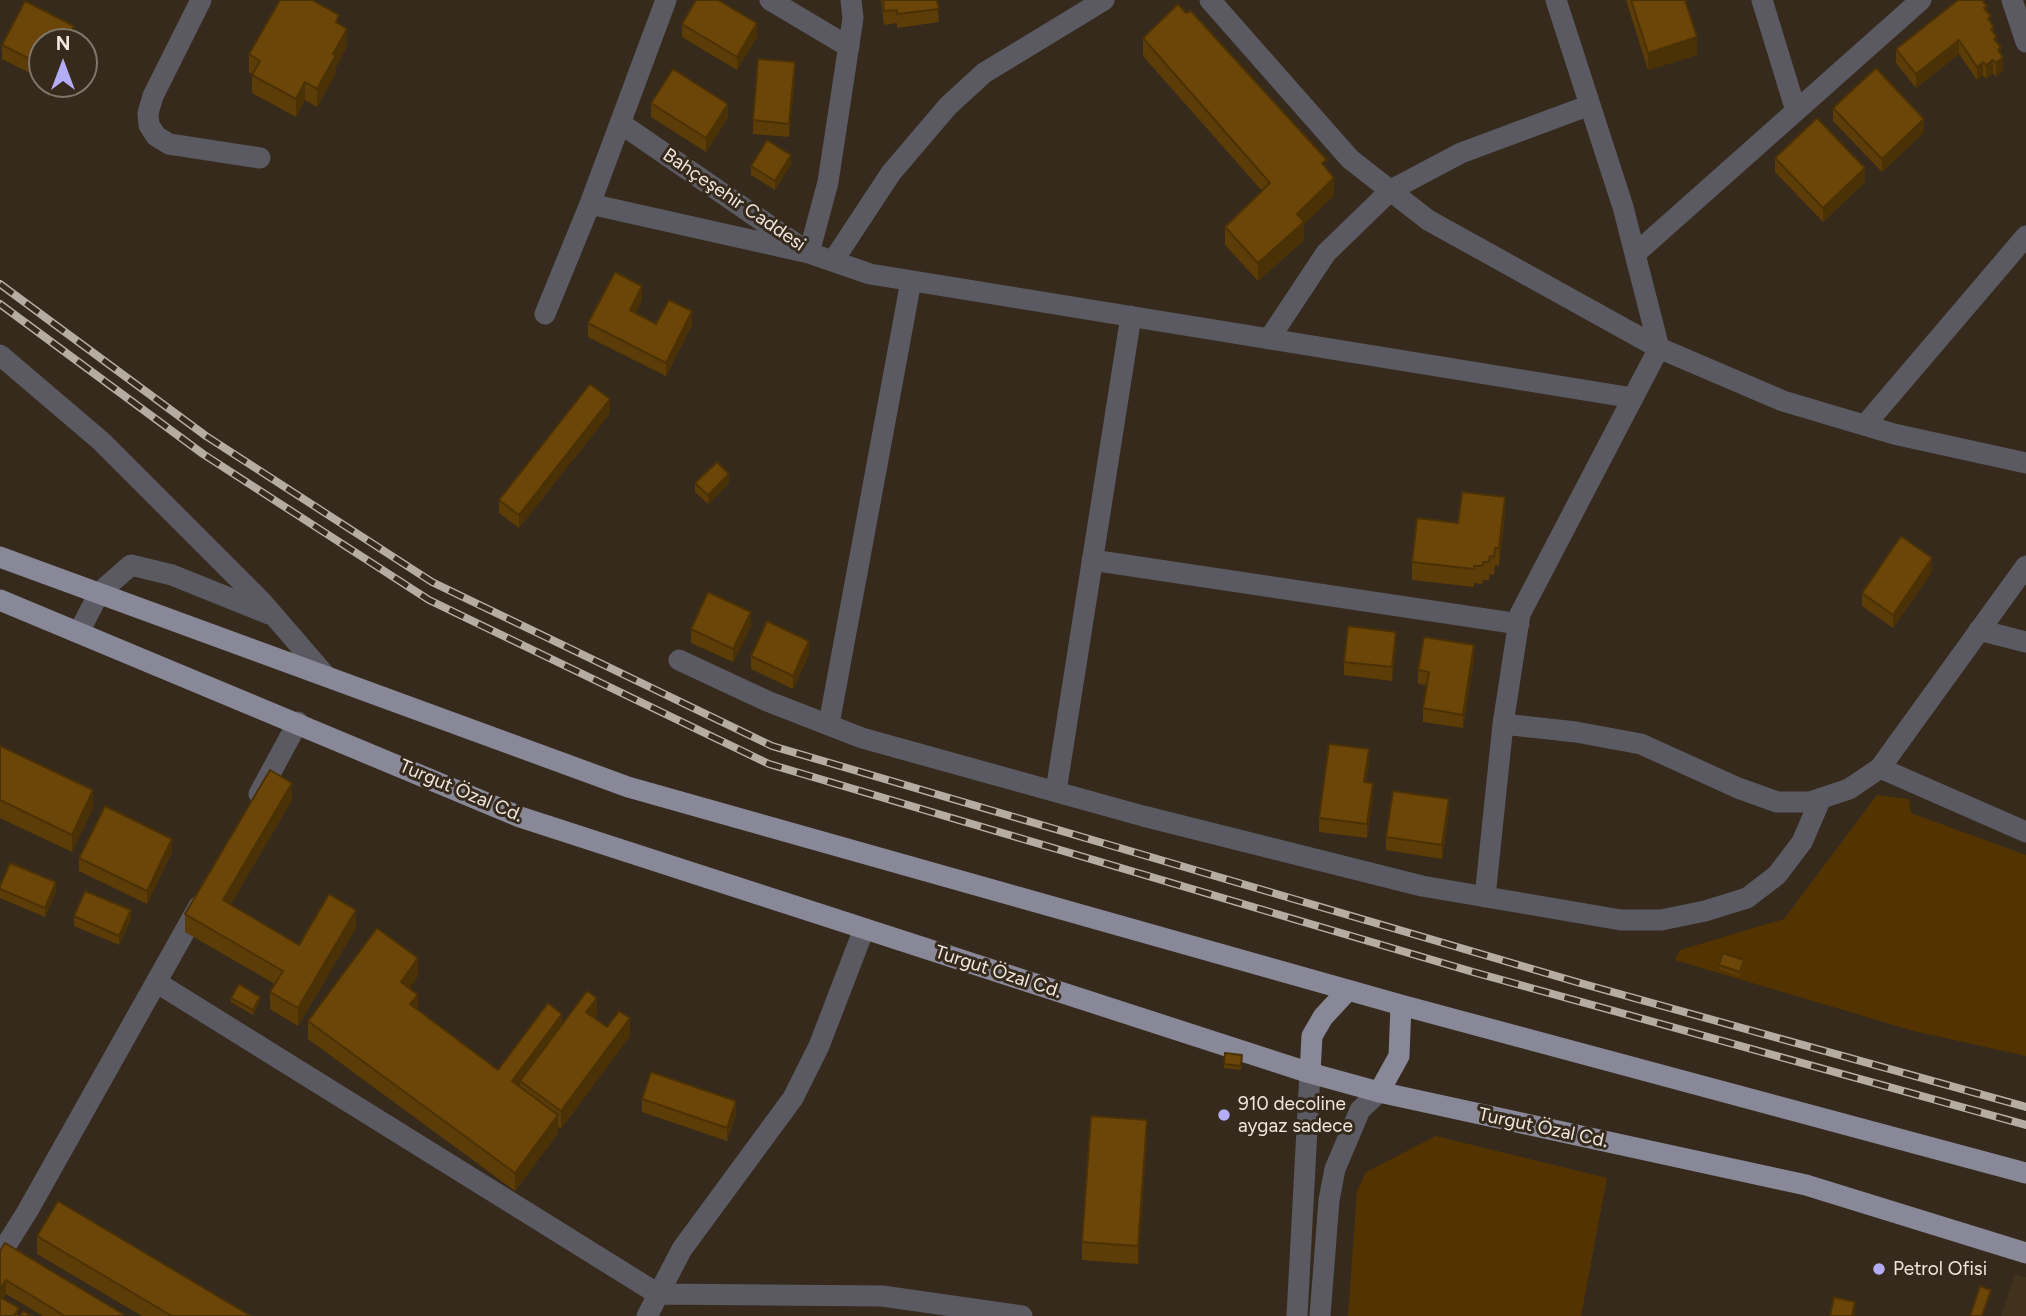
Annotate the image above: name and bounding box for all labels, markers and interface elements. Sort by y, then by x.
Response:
north arrow [28,28,98,98]
text: N [56,32,70,55]
street label: Bahçeşehir Caddesi [658,144,810,256]
street label: Turgut Özal Cd. [396,755,526,827]
street label: Turgut Özal Cd. [932,941,1064,1003]
place label: 910 decoline aygaz sadece [1238,1093,1353,1137]
street label: Turgut Özal Cd. [1476,1103,1610,1153]
marker: 910 decoline aygaz sadece [1216,1107,1232,1123]
place label: Petrol Ofisi [1893,1258,1987,1280]
marker: Petrol Ofisi [1871,1261,1887,1277]

